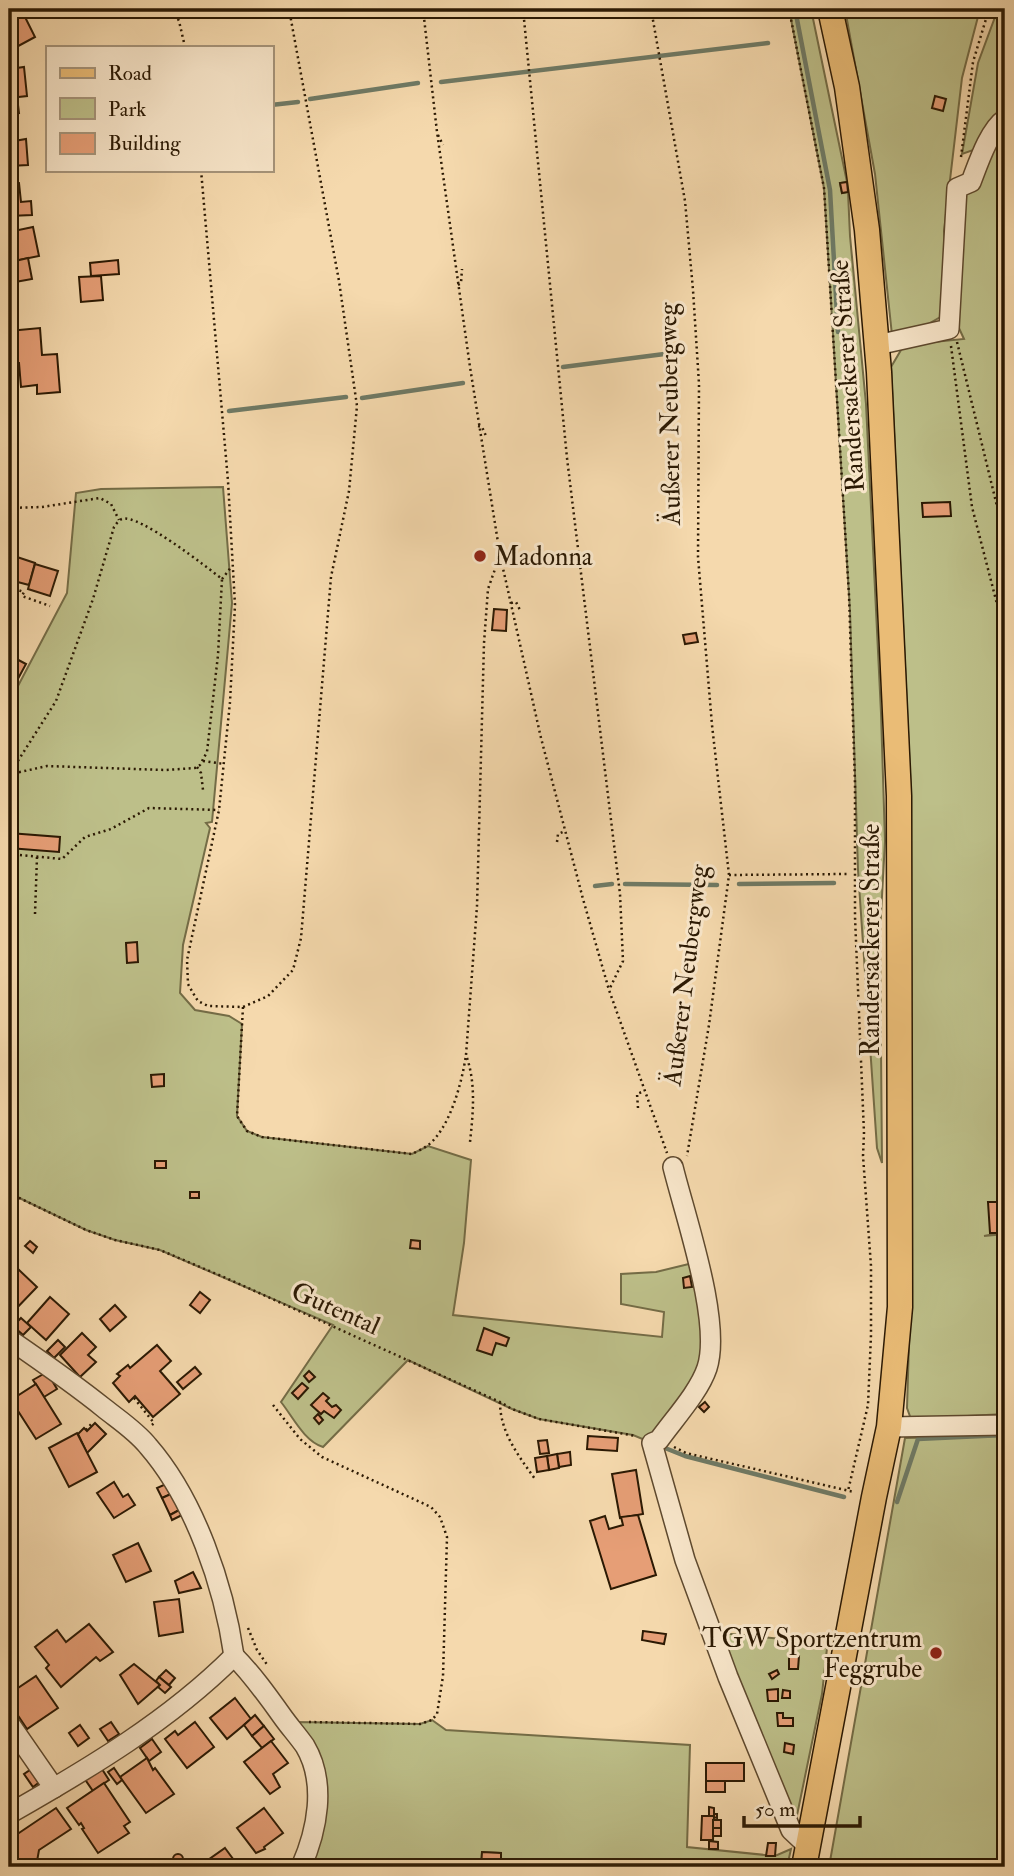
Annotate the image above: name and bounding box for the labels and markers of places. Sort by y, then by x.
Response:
place label: Madonna [494,541,593,573]
marker: Madonna [472,548,488,564]
place label: TGW Sportzentrum Feggrube [702,1623,922,1685]
marker: TGW Sportzentrum Feggrube [928,1645,944,1661]

